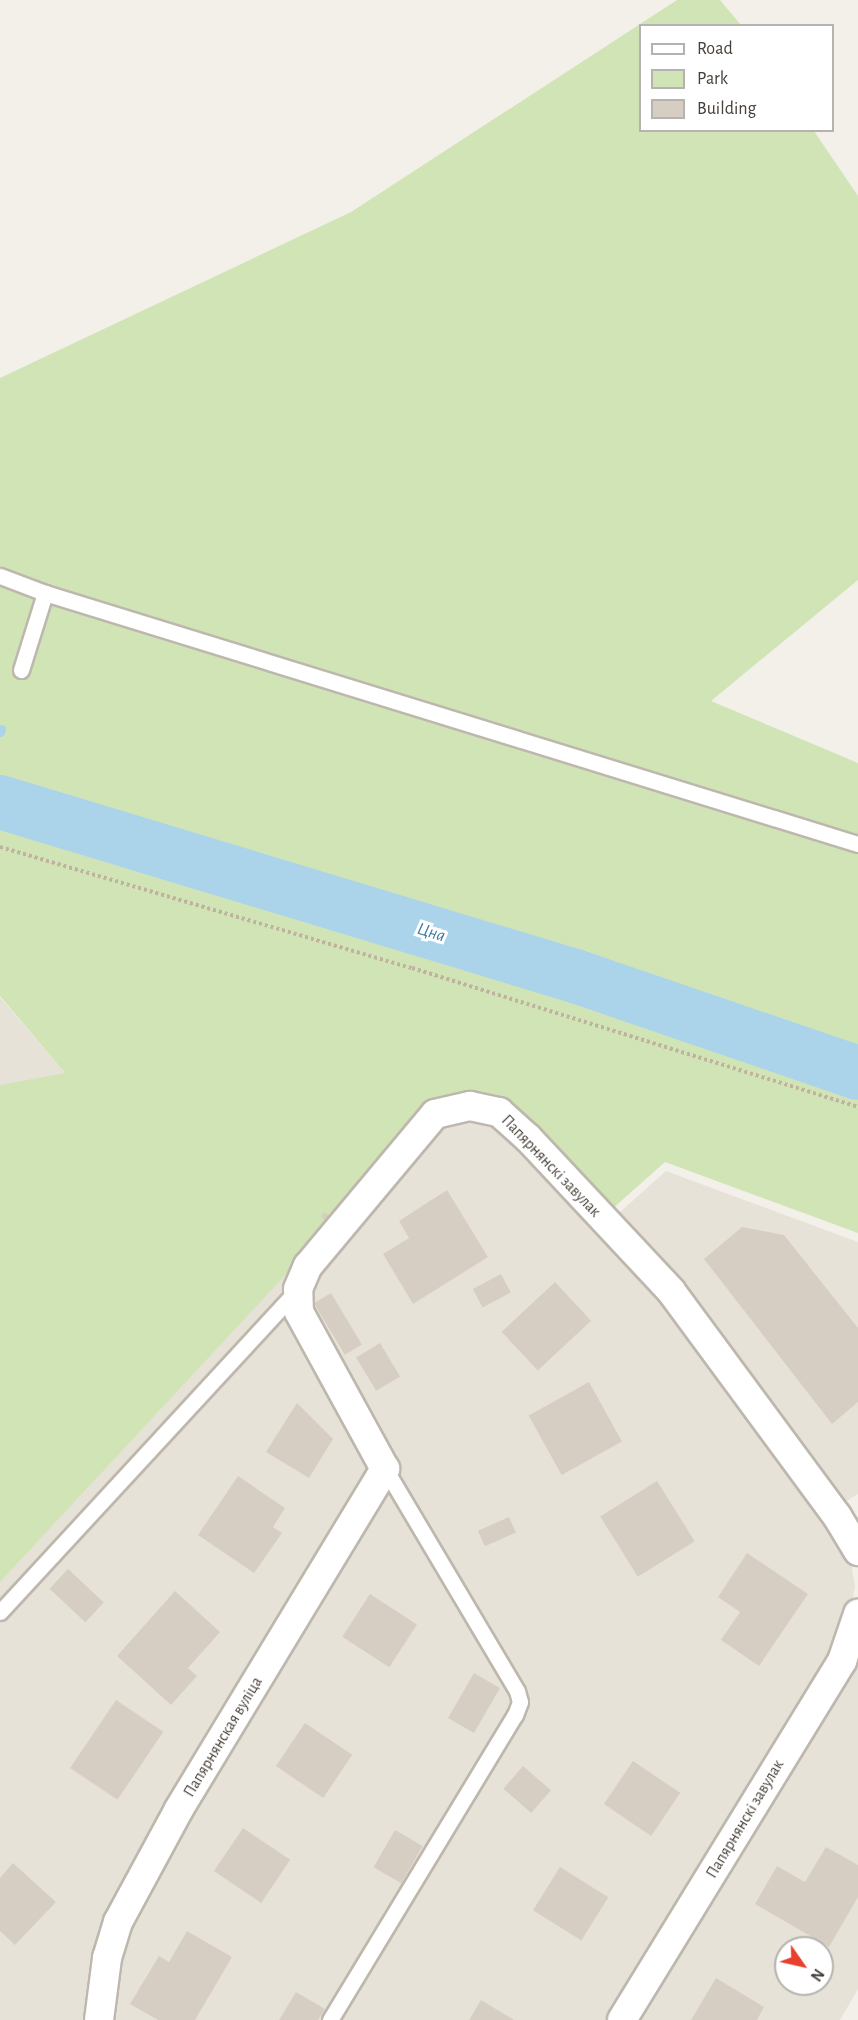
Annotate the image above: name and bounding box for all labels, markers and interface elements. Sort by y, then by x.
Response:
legend [639,24,834,132]
text: Road [697,40,733,58]
text: Park [697,70,728,88]
text: Building [697,100,756,118]
water label: Цна [414,919,448,947]
street label: Папярнянскі завулак [497,1111,605,1221]
street label: Папярнянская вуліца [180,1673,266,1801]
street label: Папярнянскі завулак [702,1756,788,1882]
north arrow [774,1936,834,1996]
text: N [808,1966,827,1984]

